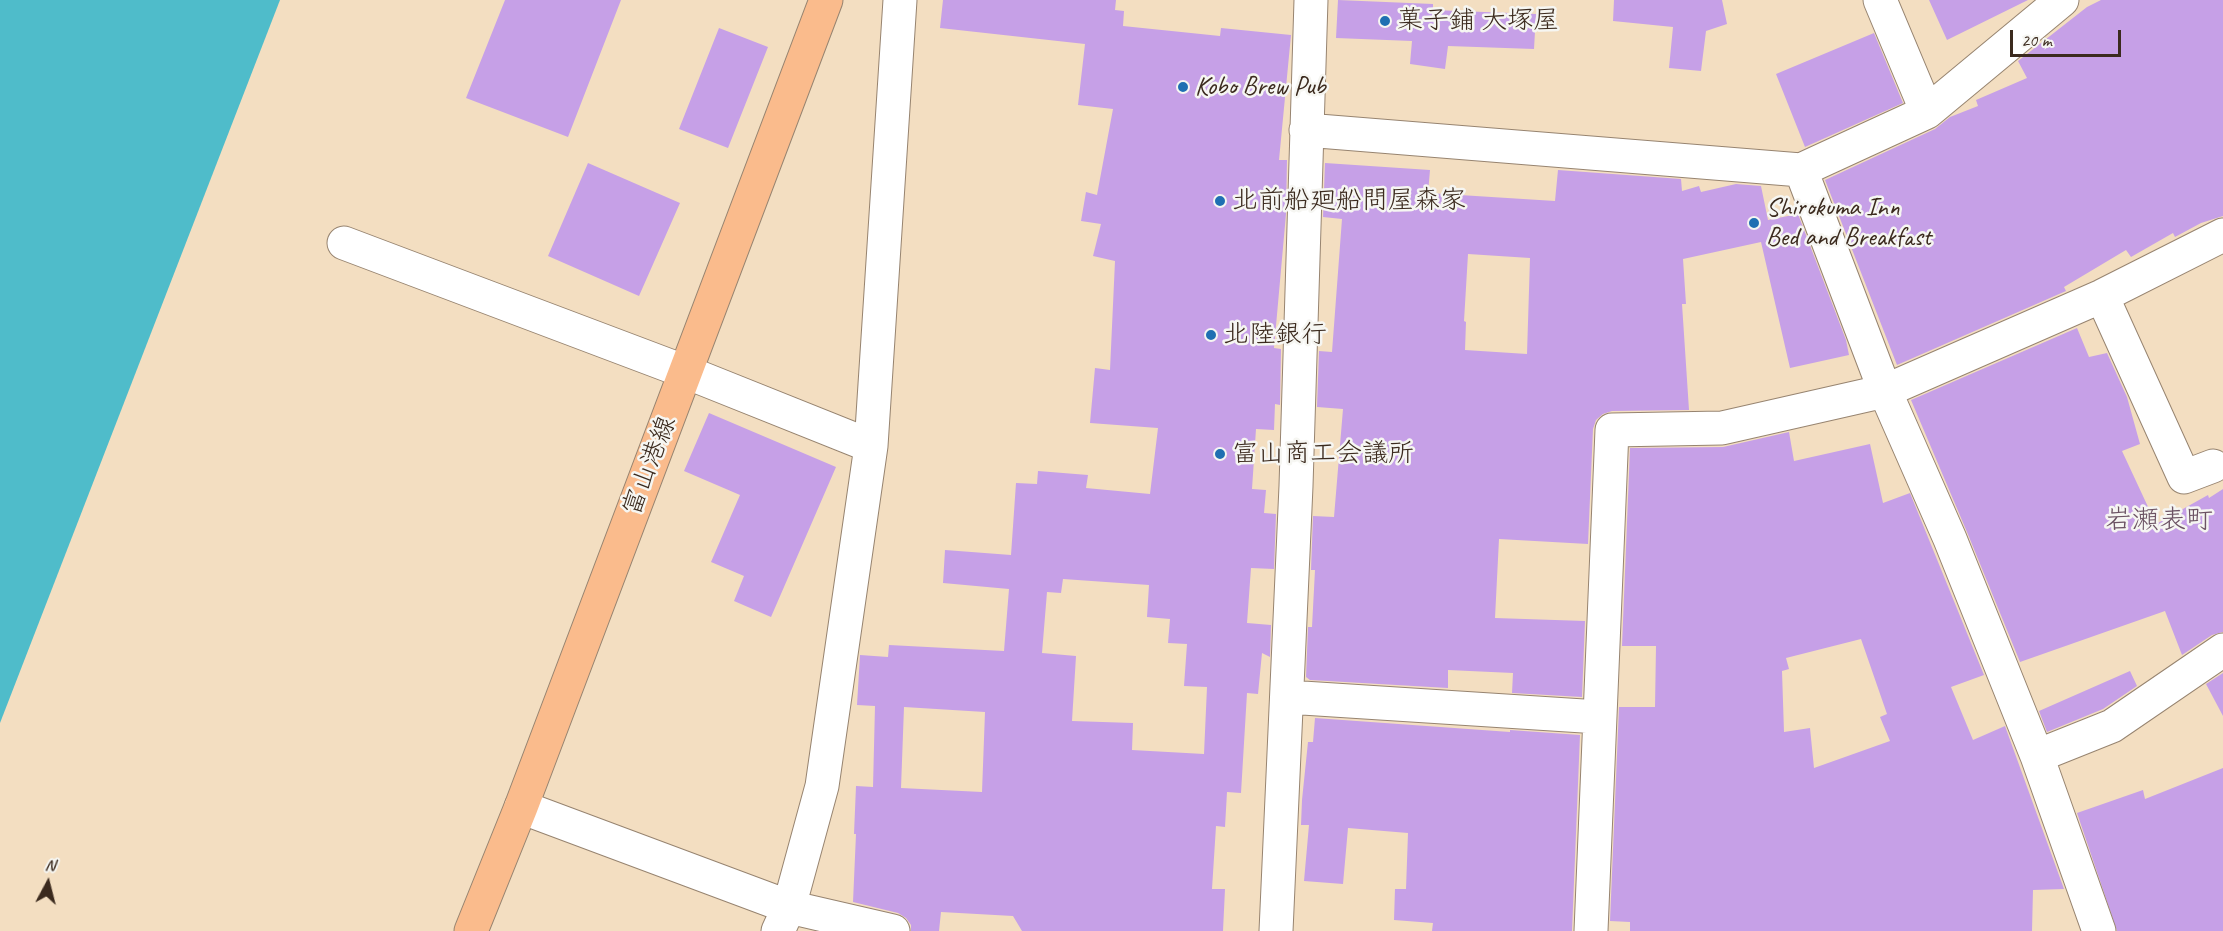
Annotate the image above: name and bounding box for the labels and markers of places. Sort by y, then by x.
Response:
place label: 菓子鋪 大塚屋 [1397,5,1559,37]
marker: 菓子鋪 大塚屋 [1378,14,1392,28]
place label: Kobo Brew Pub [1195,71,1326,103]
marker: Kobo Brew Pub [1176,80,1190,94]
place label: 北前船廻船問屋森家 [1232,185,1466,217]
place label: Shirokuma Inn Bed and Breakfast [1766,192,1931,254]
marker: 北前船廻船問屋森家 [1213,194,1227,208]
marker: Shirokuma Inn Bed and Breakfast [1747,216,1761,230]
place label: 北陸銀行 [1223,319,1327,351]
marker: 北陸銀行 [1204,328,1218,342]
place label: 富山商工会議所 [1232,438,1414,470]
marker: 富山商工会議所 [1213,447,1227,461]

